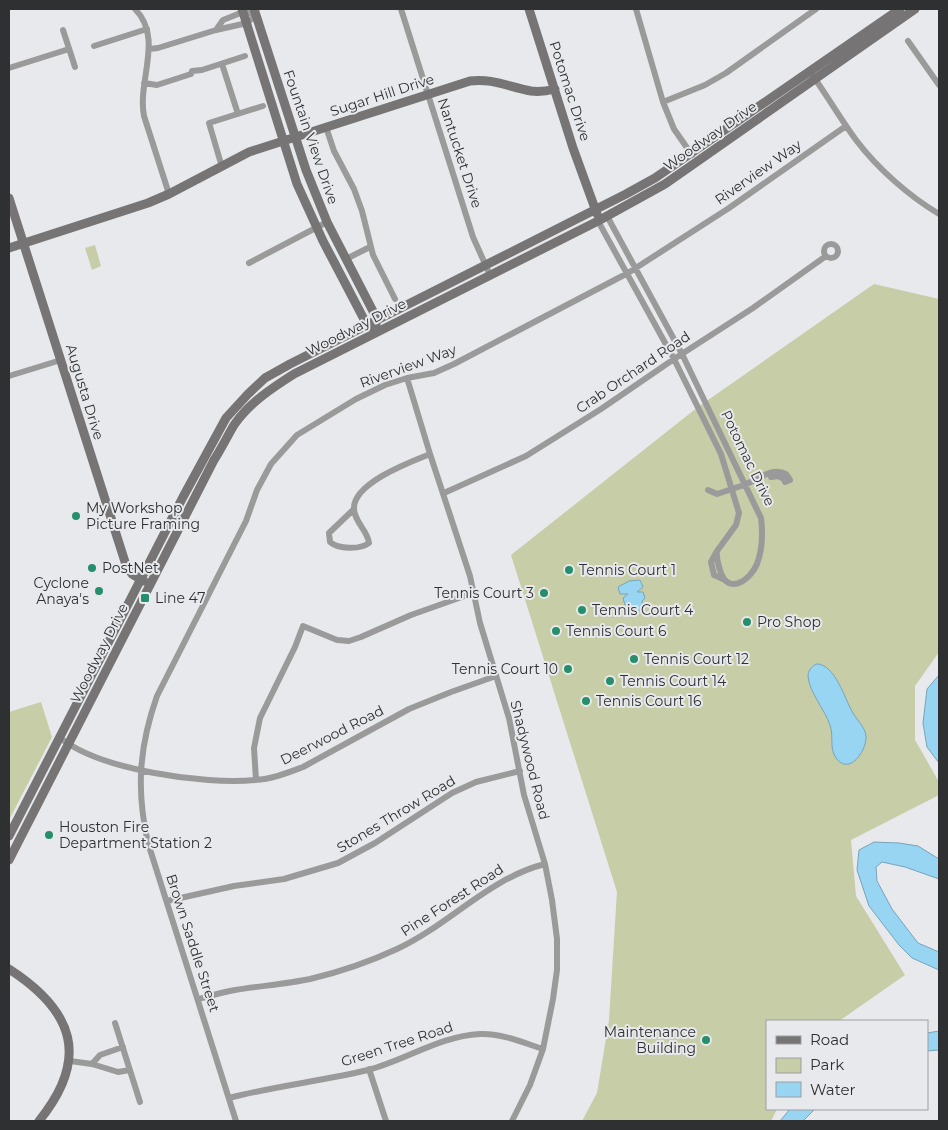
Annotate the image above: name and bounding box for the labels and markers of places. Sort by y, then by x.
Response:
place label: My Workshop Picture Framing [86,499,200,533]
marker: My Workshop Picture Framing [70,510,82,522]
place label: PostNet [102,559,159,577]
place label: Tennis Court 1 [579,561,676,579]
marker: PostNet [86,562,98,574]
marker: Tennis Court 1 [563,564,575,576]
place label: Cyclone Anaya's [33,574,89,608]
place label: Tennis Court 3 [434,584,534,602]
marker: Cyclone Anaya's [93,585,105,597]
marker: Tennis Court 3 [538,587,550,599]
place label: Line 47 [155,589,205,607]
marker: Line 47 [139,592,151,604]
place label: Tennis Court 4 [592,601,694,619]
marker: Tennis Court 4 [576,604,588,616]
place label: Pro Shop [757,613,821,631]
marker: Pro Shop [741,616,753,628]
place label: Tennis Court 6 [566,622,667,640]
marker: Tennis Court 6 [550,625,562,637]
place label: Tennis Court 12 [644,650,749,668]
marker: Tennis Court 12 [628,653,640,665]
place label: Tennis Court 10 [452,660,558,678]
marker: Tennis Court 10 [562,663,574,675]
place label: Tennis Court 14 [620,672,727,690]
marker: Tennis Court 14 [604,675,616,687]
place label: Tennis Court 16 [596,692,702,710]
marker: Tennis Court 16 [580,695,592,707]
place label: Houston Fire Department Station 2 [59,818,212,852]
marker: Houston Fire Department Station 2 [43,829,55,841]
place label: Maintenance Building [604,1023,696,1057]
marker: Maintenance Building [700,1034,712,1046]

